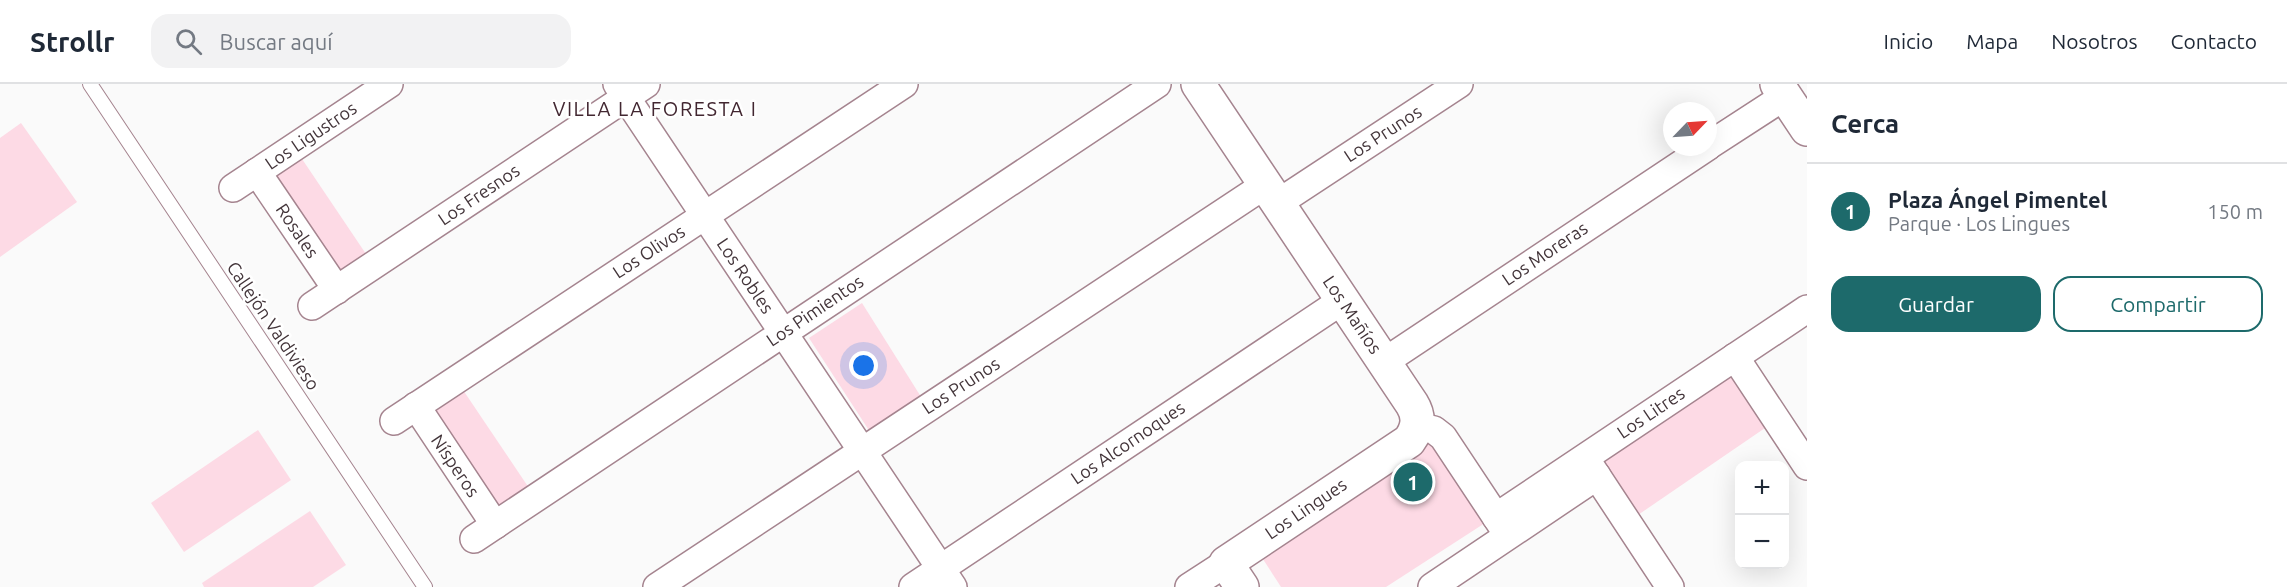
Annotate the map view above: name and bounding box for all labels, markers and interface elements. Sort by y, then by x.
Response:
search box [151,14,571,68]
icon: search [172,25,205,58]
text: Strollr [30,26,115,57]
text: Buscar aquí [220,29,333,54]
text: Inicio [1884,29,1933,53]
text: Mapa [1966,29,2018,53]
text: Nosotros [2051,29,2138,53]
text: Contacto [2171,29,2257,53]
street label: Los Ligustros [261,97,360,173]
district label: VILLA LA FORESTA I [553,97,757,120]
street label: Los Prunos [1340,101,1425,166]
north arrow [1663,102,1717,156]
text: Cerca [1831,109,1899,138]
street label: Los Fresnos [434,160,523,229]
text: Plaza Ángel Pimentel [1888,187,2107,212]
street label: Rosales [272,199,323,262]
text: 1 [1845,200,1856,223]
text: 150 m [2207,200,2263,223]
text: Parque · Los Lingues [1888,212,2070,235]
street label: Los Moreras [1498,217,1591,289]
street label: Los Olivos [609,220,688,282]
street label: Los Robles [713,234,778,317]
street label: Callejón Valdivieso [223,258,324,393]
street label: Los Pimientos [762,270,867,350]
street label: Los Mañíos [1320,272,1386,357]
button: Guardar [1831,276,2041,332]
button: Compartir [2053,276,2263,332]
your location [849,351,878,380]
street label: Los Prunos [918,353,1003,418]
street label: Los Litres [1613,382,1688,442]
street label: Los Alcornoques [1067,397,1188,488]
street label: Nísperos [428,431,484,500]
pin: 1 [1394,460,1432,504]
map controls [1735,461,1789,569]
button: + [1735,461,1789,515]
street label: Los Lingues [1261,474,1350,543]
button: − [1735,515,1789,569]

